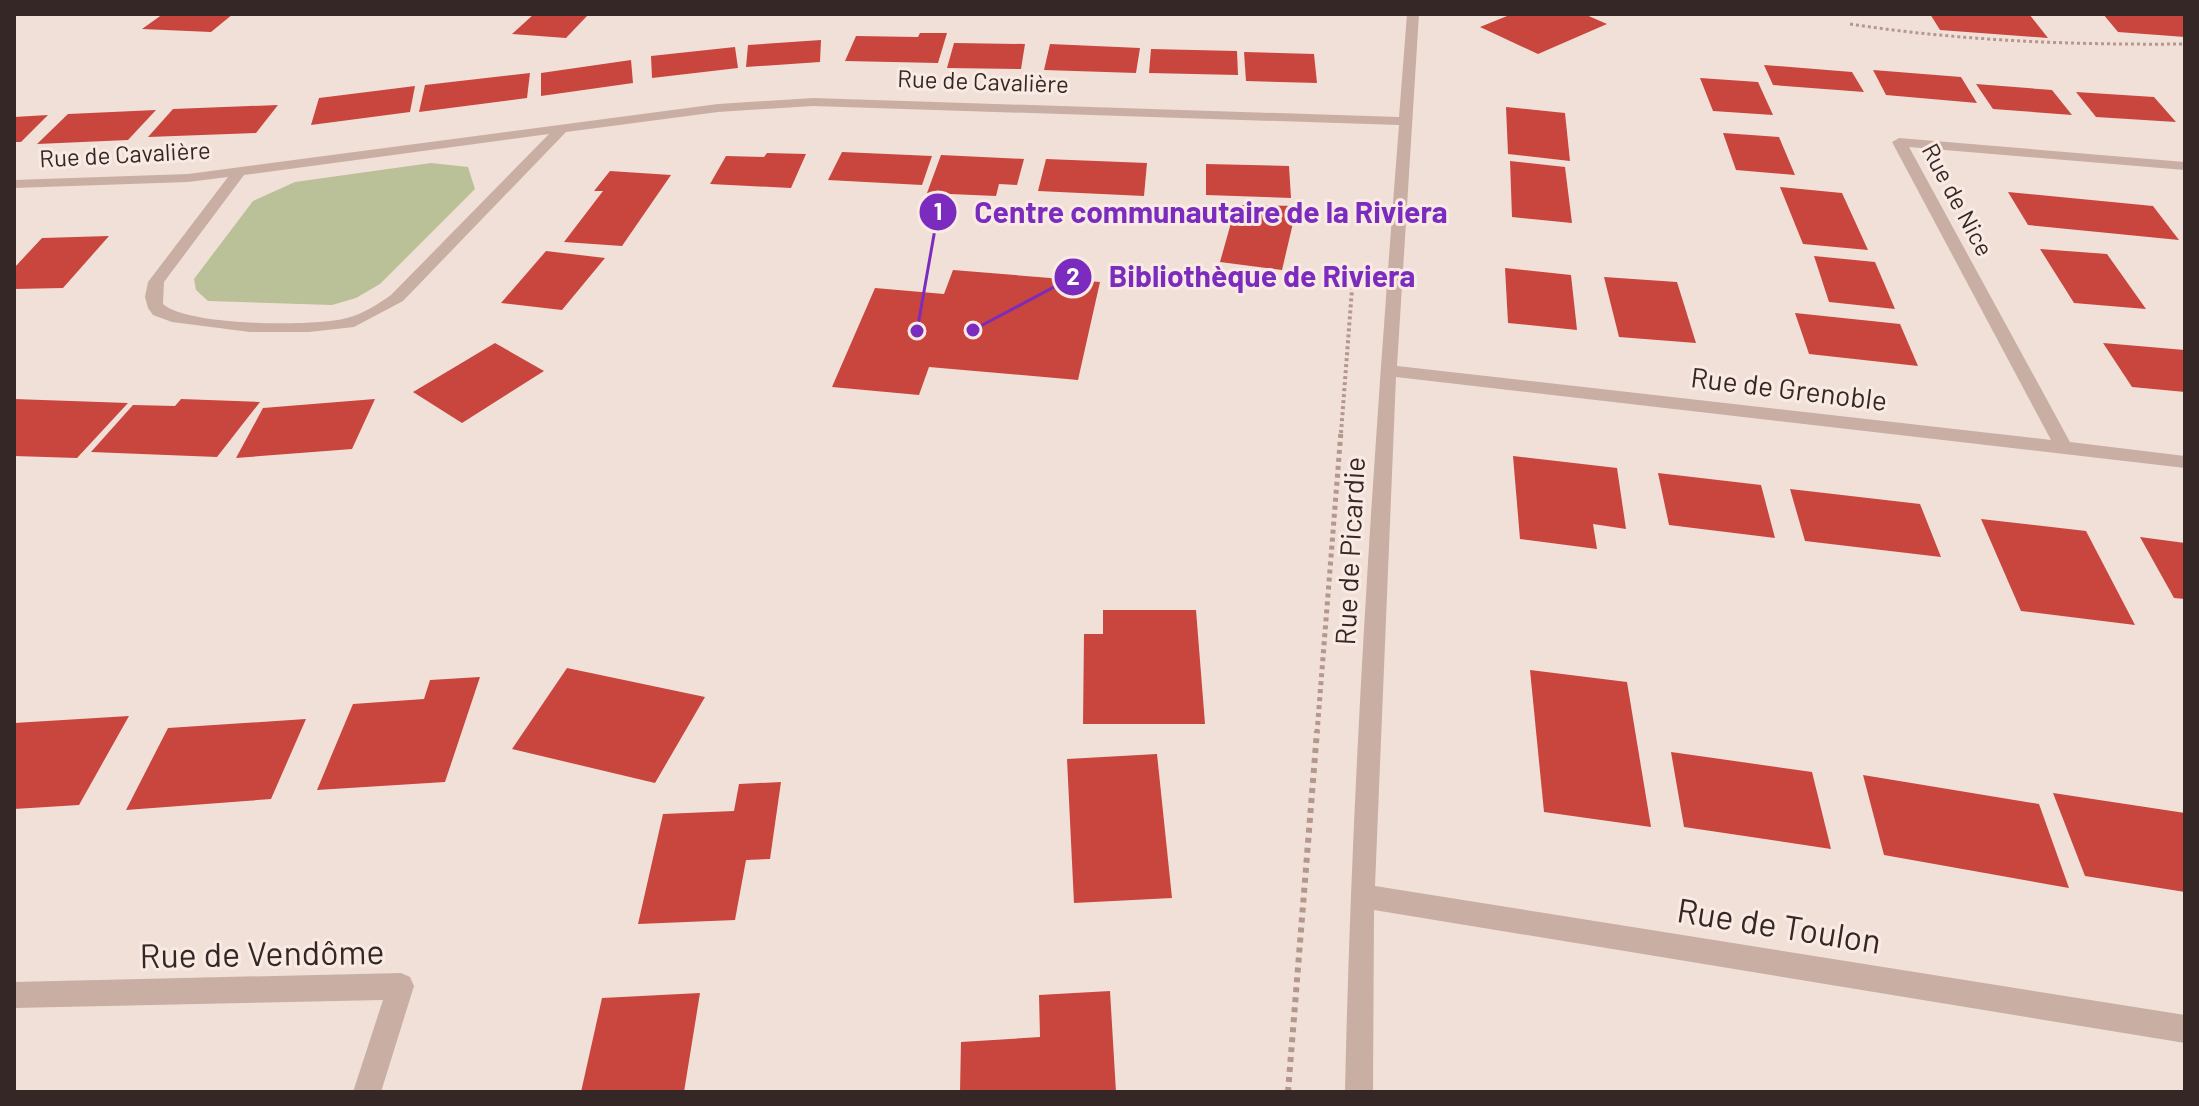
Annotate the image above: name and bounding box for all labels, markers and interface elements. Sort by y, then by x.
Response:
street label: Rue de Cavalière [897,63,1069,98]
street label: Rue de Cavalière [38,135,211,172]
street label: Rue de Nice [1917,138,2000,261]
callout: Centre communautaire de la Riviera [918,185,1464,239]
text: Centre communautaire de la Riviera [974,193,1448,229]
text: 1 [934,196,942,225]
callout: Bibliothèque de Riviera [1053,250,1431,304]
text: Bibliothèque de Riviera [1109,257,1415,293]
text: 2 [1066,261,1080,290]
street label: Rue de Grenoble [1689,359,1889,417]
street label: Rue de Picardie [1327,456,1371,646]
street label: Rue de Toulon [1674,888,1884,961]
street label: Rue de Vendôme [139,930,385,975]

